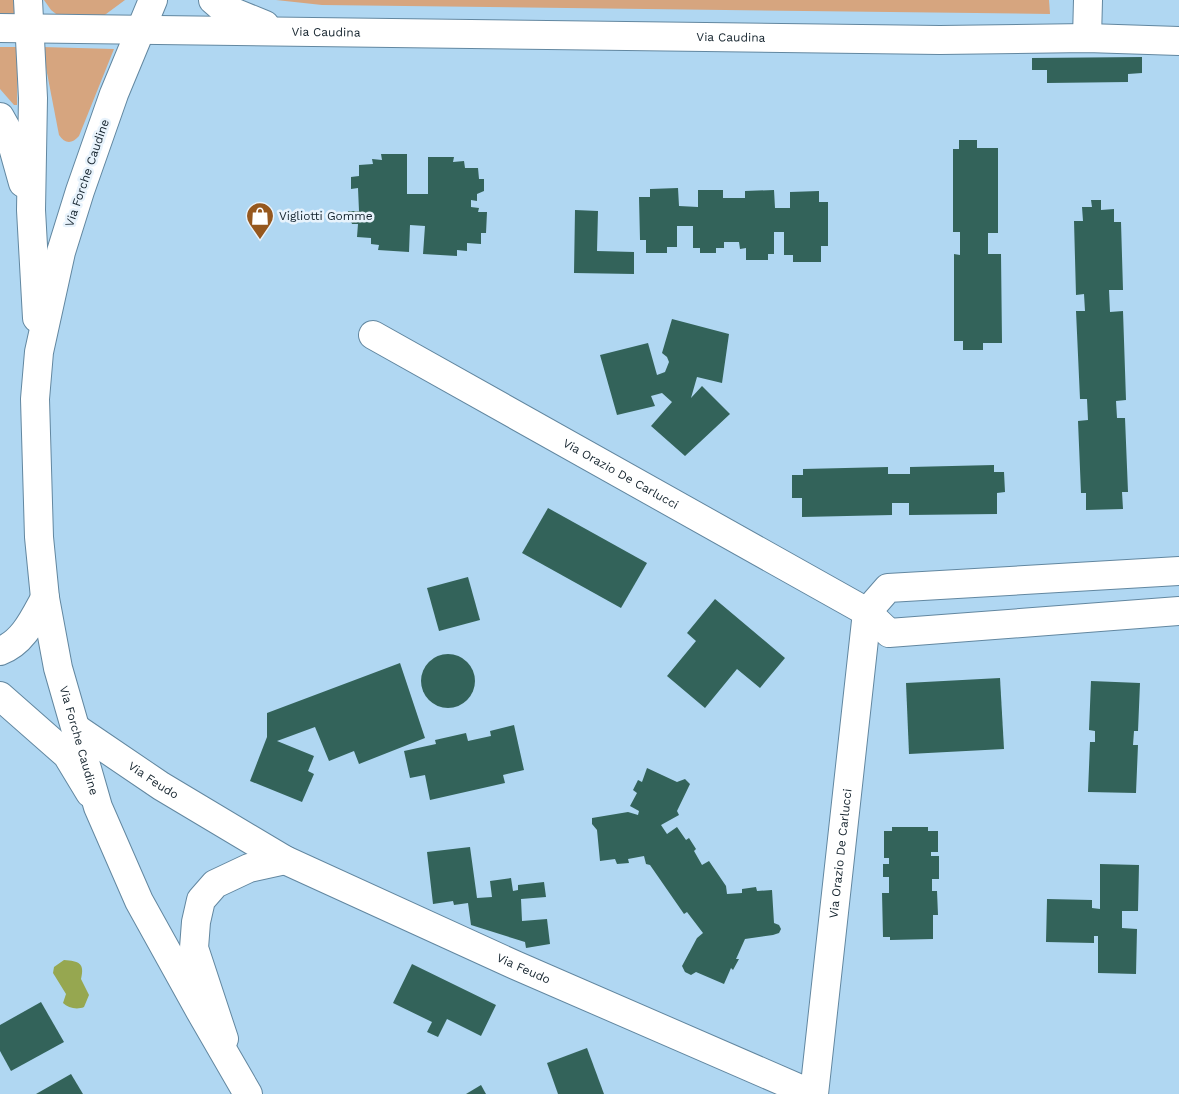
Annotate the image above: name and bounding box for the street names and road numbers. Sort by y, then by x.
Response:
street label: Via Caudina [291,25,361,40]
street label: Via Caudina [696,30,766,45]
street label: Via Forche Caudine [62,117,112,229]
street label: Via Orazio De Carlucci [560,436,681,512]
street label: Via Forche Caudine [57,684,101,797]
street label: Via Feudo [125,759,181,802]
street label: Via Orazio De Carlucci [826,788,855,919]
street label: Via Feudo [494,951,553,987]

